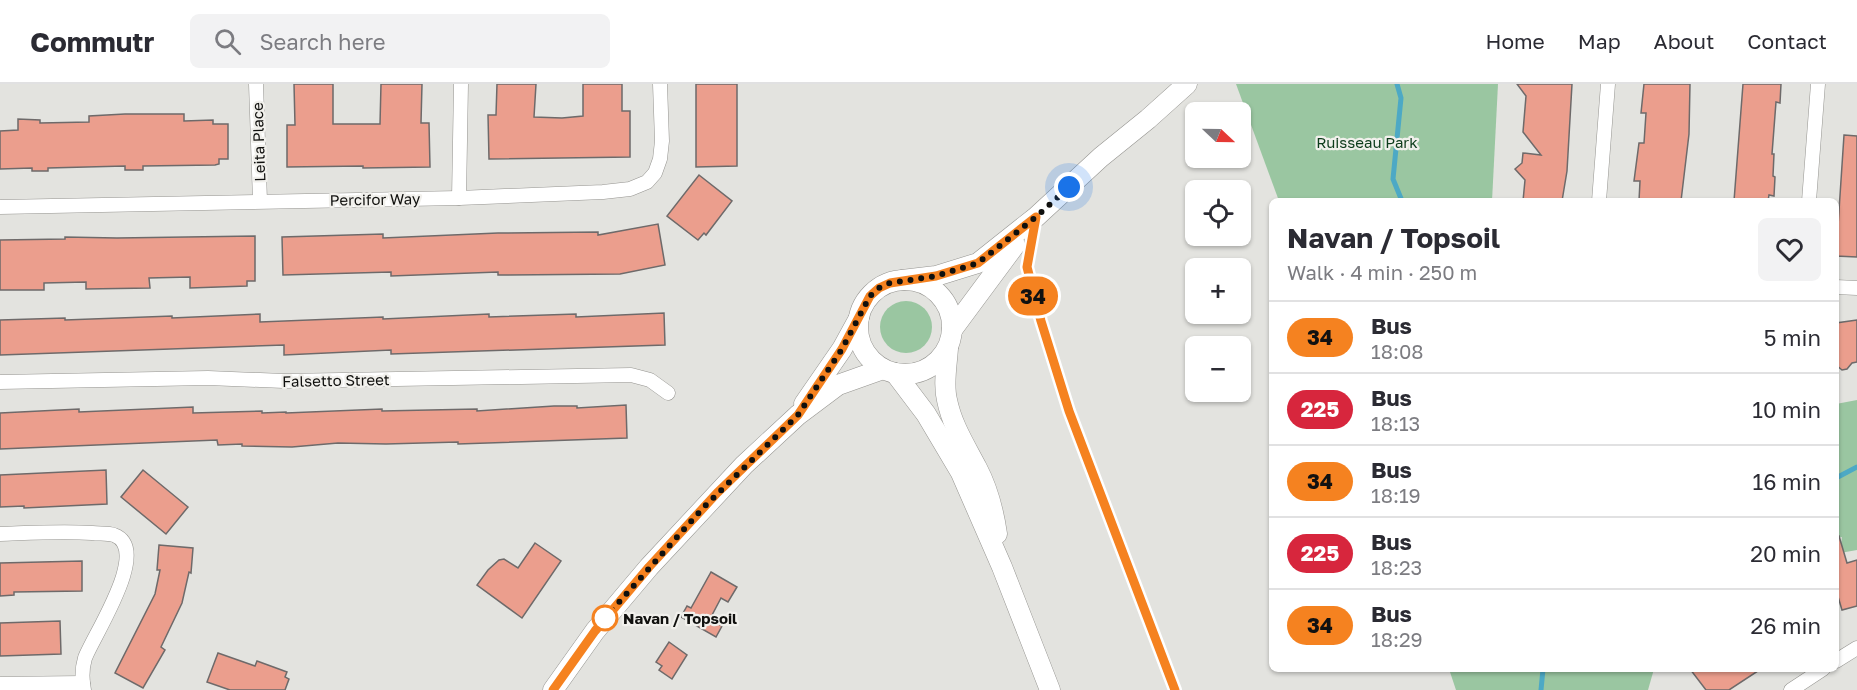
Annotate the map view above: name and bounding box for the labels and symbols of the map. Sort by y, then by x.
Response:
street label: Leita Place [248,102,268,182]
north arrow [1185,102,1251,168]
park label: Ruisseau Park [1316,133,1418,151]
your location [1054,172,1084,202]
street label: Percifor Way [330,189,421,209]
line badge: 34 [1006,276,1060,316]
street label: Falsetto Street [282,370,390,390]
marker: Navan / Topsoil [592,605,618,631]
place label: Navan / Topsoil [623,609,737,627]

